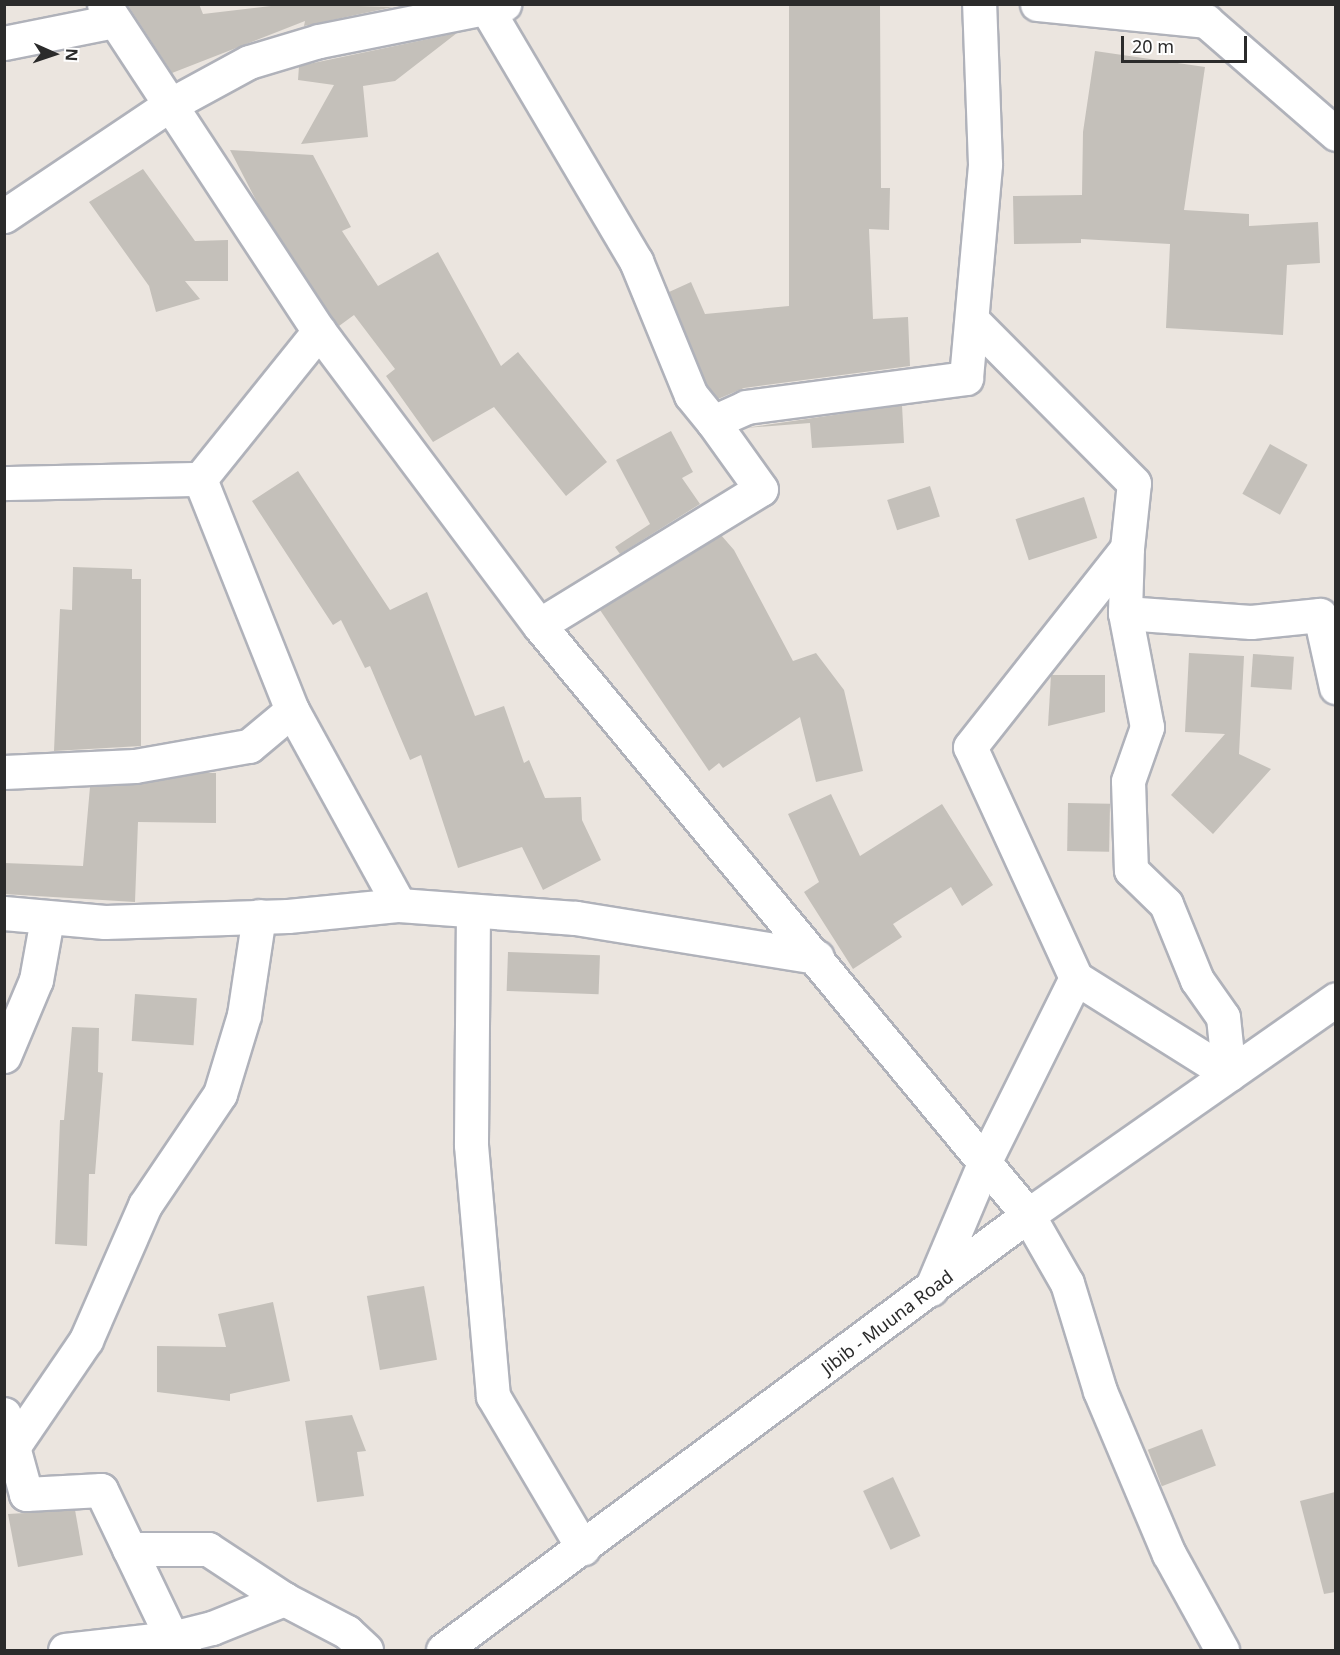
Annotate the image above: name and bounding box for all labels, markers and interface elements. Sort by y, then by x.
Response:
north arrow [24,24,84,84]
scale bar [1124,24,1250,62]
text: 20 m [1132,34,1174,58]
text: N [61,48,83,62]
street label: Jibib - Muuna Road [817,1265,957,1379]

